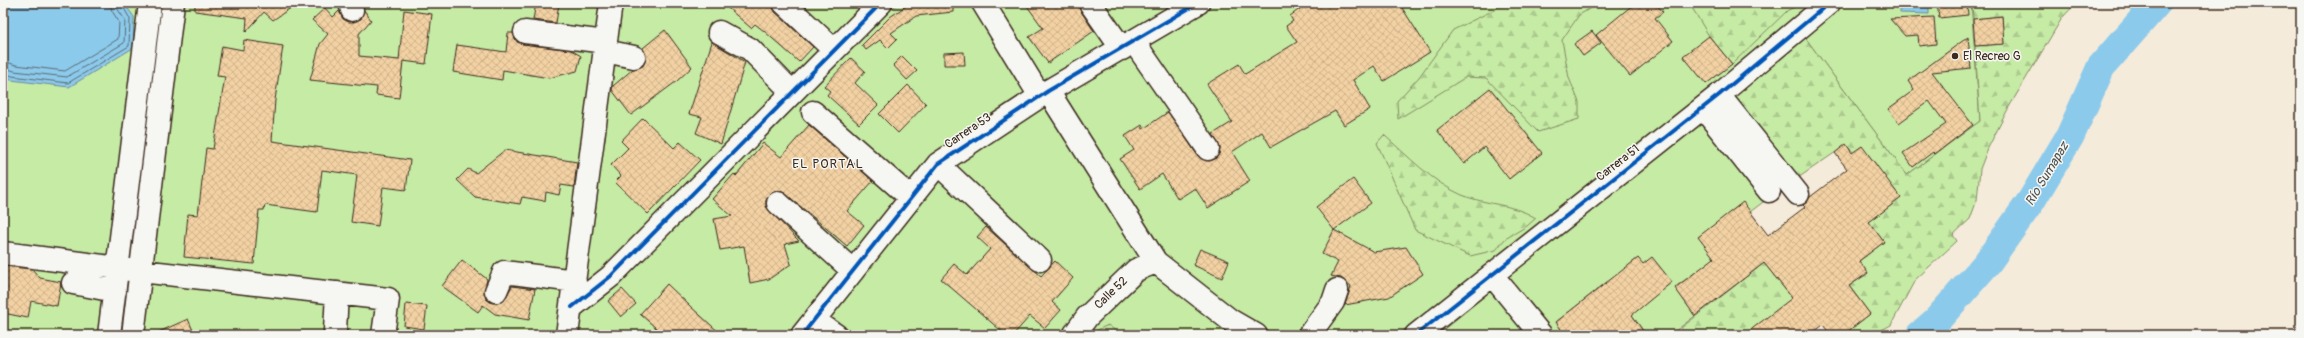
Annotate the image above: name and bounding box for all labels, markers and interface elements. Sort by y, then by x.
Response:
place label: El Recreo G [1963,49,2021,64]
marker: El Recreo G [1950,51,1960,61]
street label: Carrera 53 [942,110,994,152]
water label: Río Sumapaz [2022,137,2073,209]
street label: Carrera 51 [1593,141,1643,185]
district label: EL PORTAL [792,156,864,172]
street label: Calle 52 [1091,273,1131,312]

